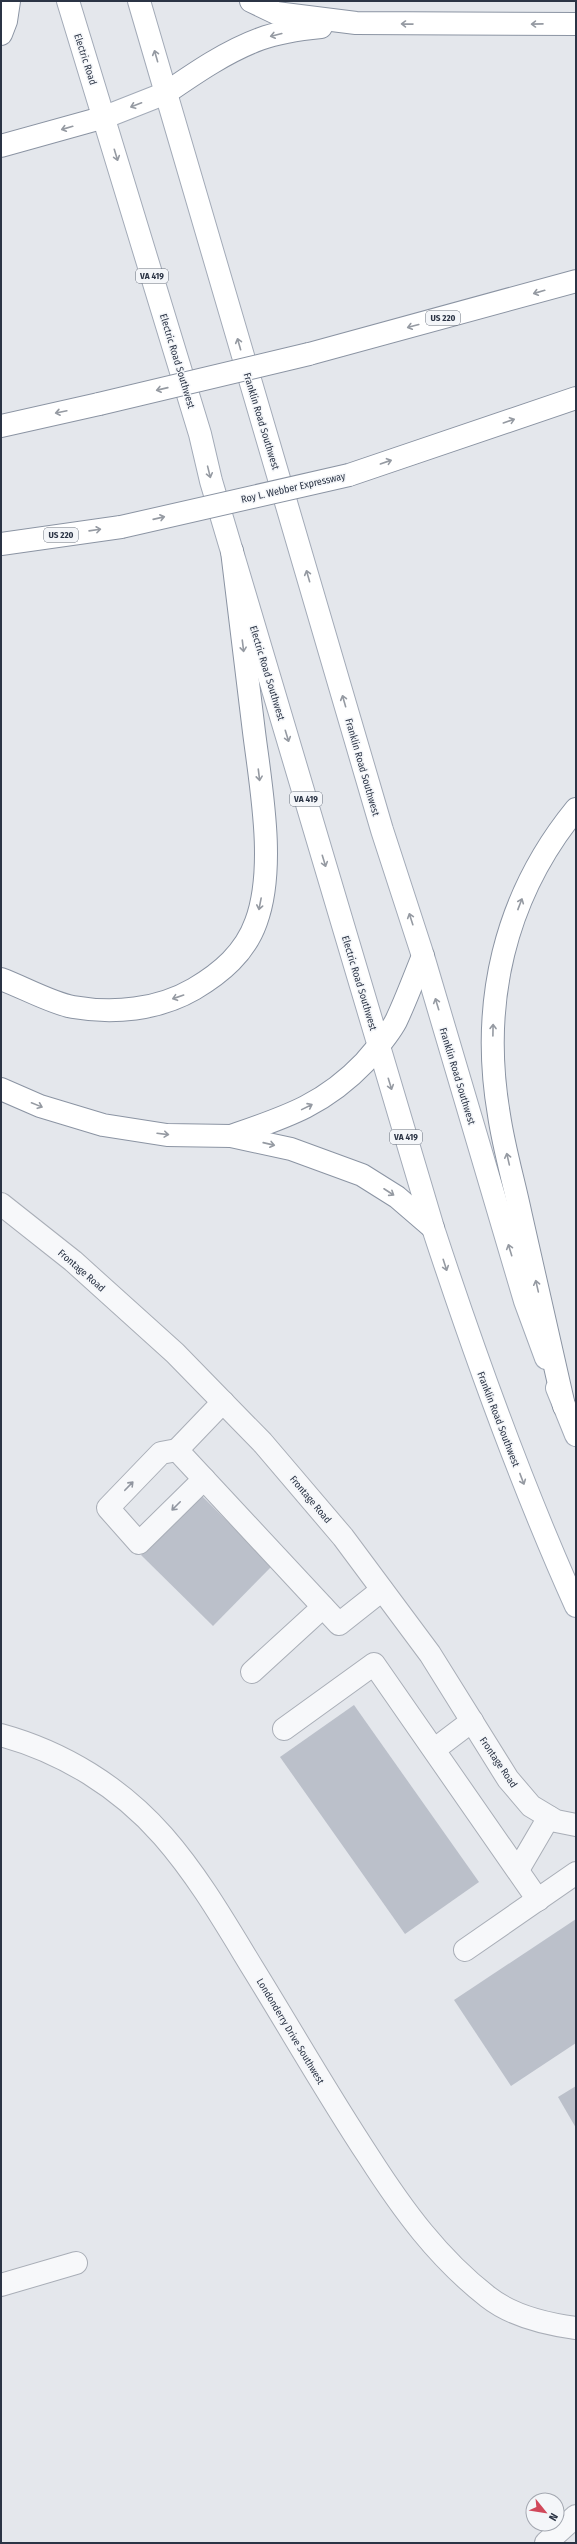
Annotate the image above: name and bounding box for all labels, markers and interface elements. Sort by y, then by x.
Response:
one-way arrow [401,20,414,28]
one-way arrow [531,20,544,28]
one-way arrow [269,31,282,39]
street label: Electric Road [71,32,99,86]
one-way arrow [152,50,159,63]
one-way arrow [130,102,142,110]
one-way arrow [61,125,74,132]
one-way arrow [113,148,120,161]
road number: VA 419 [136,269,168,283]
one-way arrow [532,288,545,296]
road number: US 220 [426,311,460,325]
street label: Electric Road Southwest [157,312,197,411]
one-way arrow [407,323,420,330]
one-way arrow [235,338,242,351]
street label: Franklin Road Southwest [241,371,282,472]
one-way arrow [156,386,169,393]
one-way arrow [55,409,68,417]
one-way arrow [502,417,515,424]
one-way arrow [379,458,392,465]
one-way arrow [206,465,213,478]
street label: Roy L. Webber Expressway [240,470,347,506]
one-way arrow [152,514,165,522]
one-way arrow [88,527,101,534]
road number: US 220 [44,528,78,542]
one-way arrow [304,570,311,583]
street label: Electric Road Southwest [247,624,287,723]
one-way arrow [240,639,247,652]
one-way arrow [340,695,347,708]
street label: Franklin Road Southwest [342,717,382,818]
one-way arrow [284,730,291,743]
one-way arrow [255,768,263,781]
road number: VA 419 [290,792,322,806]
one-way arrow [321,854,328,867]
one-way arrow [255,897,263,910]
one-way arrow [517,899,525,911]
one-way arrow [407,913,414,926]
street label: Electric Road Southwest [339,934,379,1033]
one-way arrow [173,993,185,1001]
one-way arrow [433,998,440,1011]
one-way arrow [489,1024,497,1037]
street label: Franklin Road Southwest [437,1026,478,1127]
one-way arrow [387,1077,394,1090]
one-way arrow [30,1101,42,1109]
one-way arrow [301,1103,313,1110]
one-way arrow [156,1130,169,1138]
road number: VA 419 [390,1130,422,1144]
one-way arrow [262,1141,275,1149]
one-way arrow [504,1153,512,1166]
one-way arrow [383,1189,395,1197]
one-way arrow [506,1243,513,1256]
street label: Frontage Road [55,1247,107,1294]
one-way arrow [442,1258,449,1271]
one-way arrow [532,1279,540,1292]
street label: Franklin Road Southwest [474,1370,522,1469]
street label: Frontage Road [287,1473,334,1526]
one-way arrow [519,1473,526,1486]
one-way arrow [124,1481,134,1491]
one-way arrow [171,1501,181,1511]
street label: Frontage Road [477,1735,519,1790]
street label: Londonderry Drive Southwest [254,1976,327,2087]
north arrow [525,2492,565,2532]
text: N [546,2511,561,2523]

